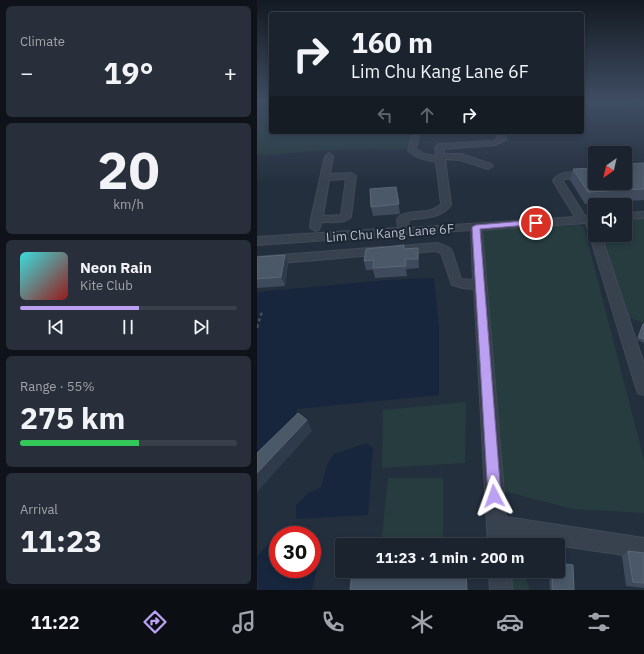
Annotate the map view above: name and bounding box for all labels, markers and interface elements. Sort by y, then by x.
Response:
text: 160 m [351,24,433,61]
icon: right [285,28,337,80]
text: Climate [20,33,65,50]
text: 19° [103,53,154,92]
text: − [20,58,33,87]
text: + [224,58,237,87]
text: Lim Chu Kang Lane 6F [351,60,529,83]
icon: left [374,104,396,126]
icon: ahead [416,104,438,126]
icon: right [458,104,480,126]
text: 20 [97,136,160,203]
north arrow [588,146,632,190]
map controls [588,146,632,242]
text: km/h [113,196,144,213]
button: sound [588,198,632,242]
pin [519,206,553,240]
icon: arrive [525,212,547,234]
street label: Lim Chu Kang Lane 6F [325,220,455,246]
text: Neon Rain [80,258,152,277]
text: Kite Club [80,277,133,294]
icon: previous [45,316,67,338]
icon: pause [117,316,139,338]
icon: next [190,316,212,338]
text: Range · 55% [20,378,94,395]
text: 275 km [20,398,125,437]
position arrow [473,475,515,517]
text: Arrival [20,501,58,518]
text: 11:23 [20,521,102,560]
speed limit sign: 30 [269,526,321,578]
text: 11:23 · 1 min · 200 m [376,548,524,567]
icon: directions [141,608,169,636]
icon: music [230,608,258,636]
icon: phone [319,608,347,636]
icon: climate [408,608,436,636]
icon: car [496,608,524,636]
icon: filters [585,608,613,636]
text: 11:22 [30,611,80,634]

